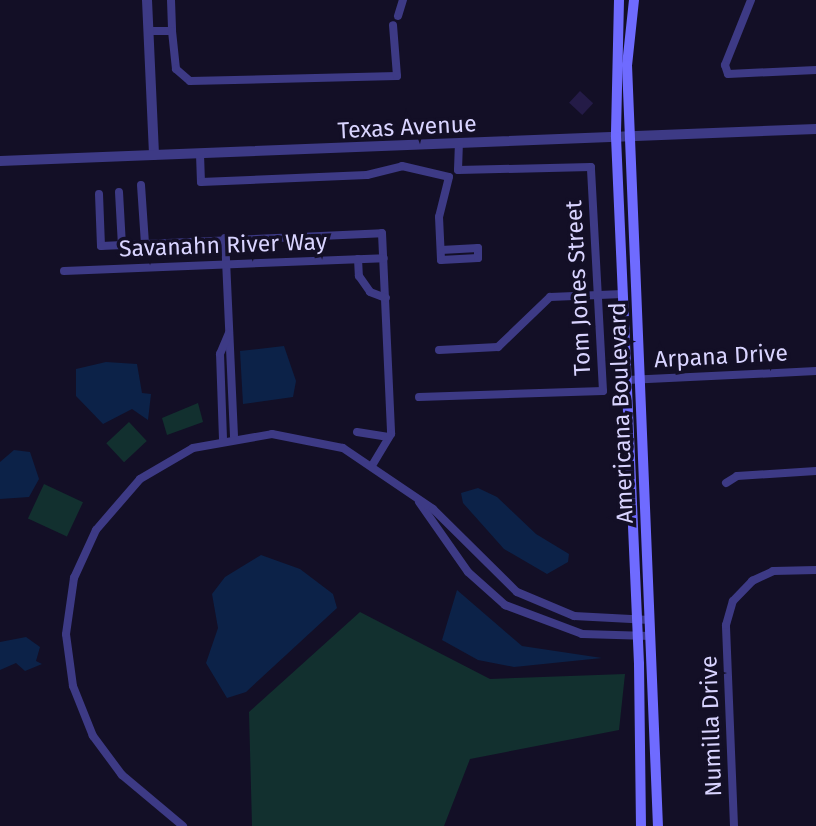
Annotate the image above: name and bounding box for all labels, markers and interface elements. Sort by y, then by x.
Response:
street label: Texas Avenue [337,110,477,144]
street label: Tom Jones Street [560,200,596,376]
street label: Savanahn River Way [119,228,327,262]
street label: Americana Boulevard [603,302,639,524]
street label: Arpana Drive [653,339,789,373]
street label: Numilla Drive [695,655,727,797]

